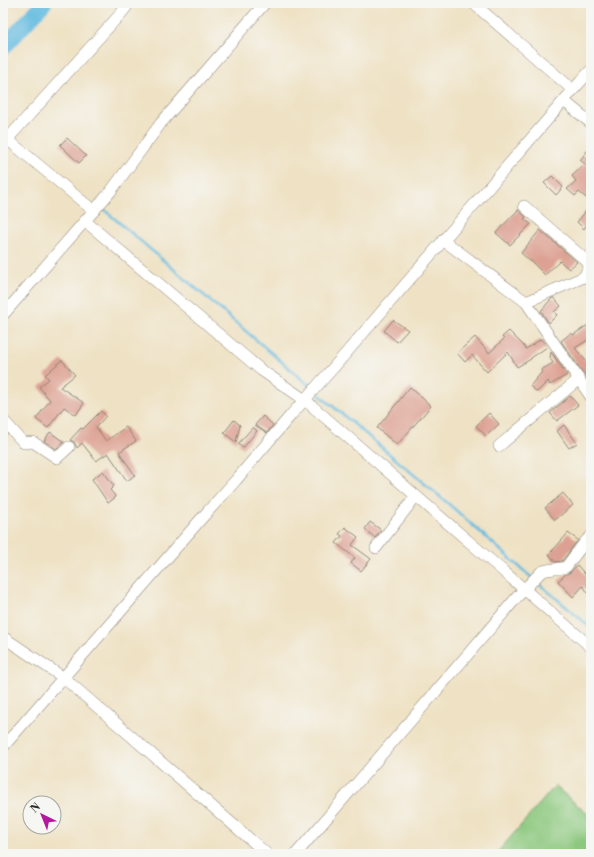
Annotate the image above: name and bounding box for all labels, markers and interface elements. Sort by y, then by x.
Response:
north arrow [22,795,62,835]
text: N [28,800,44,817]

